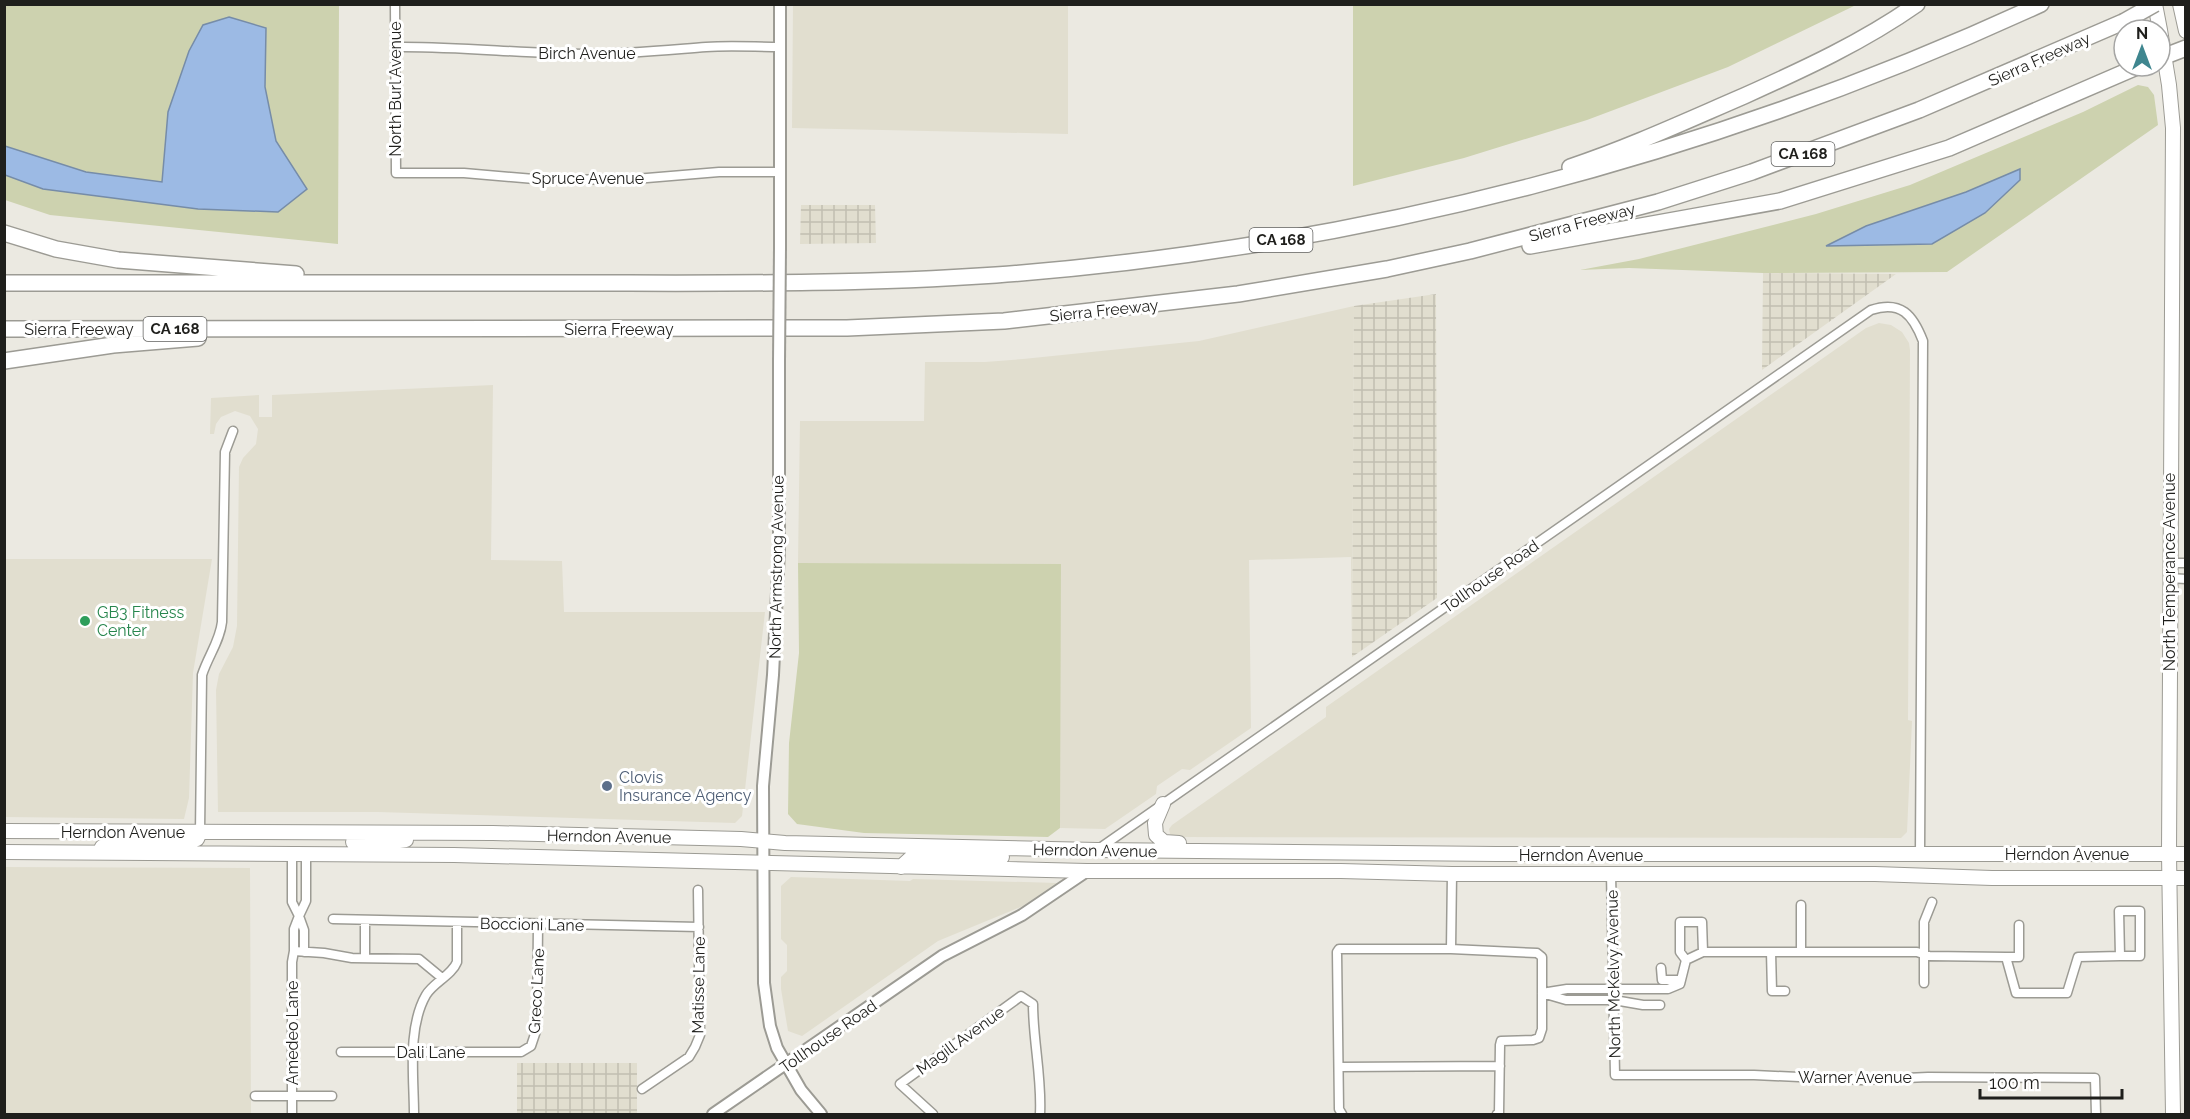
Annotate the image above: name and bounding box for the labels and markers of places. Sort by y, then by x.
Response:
place label: GB3 Fitness Center [97,603,184,640]
marker: GB3 Fitness Center [78,614,92,628]
place label: Clovis Insurance Agency [619,768,752,805]
marker: Clovis Insurance Agency [600,779,614,793]

